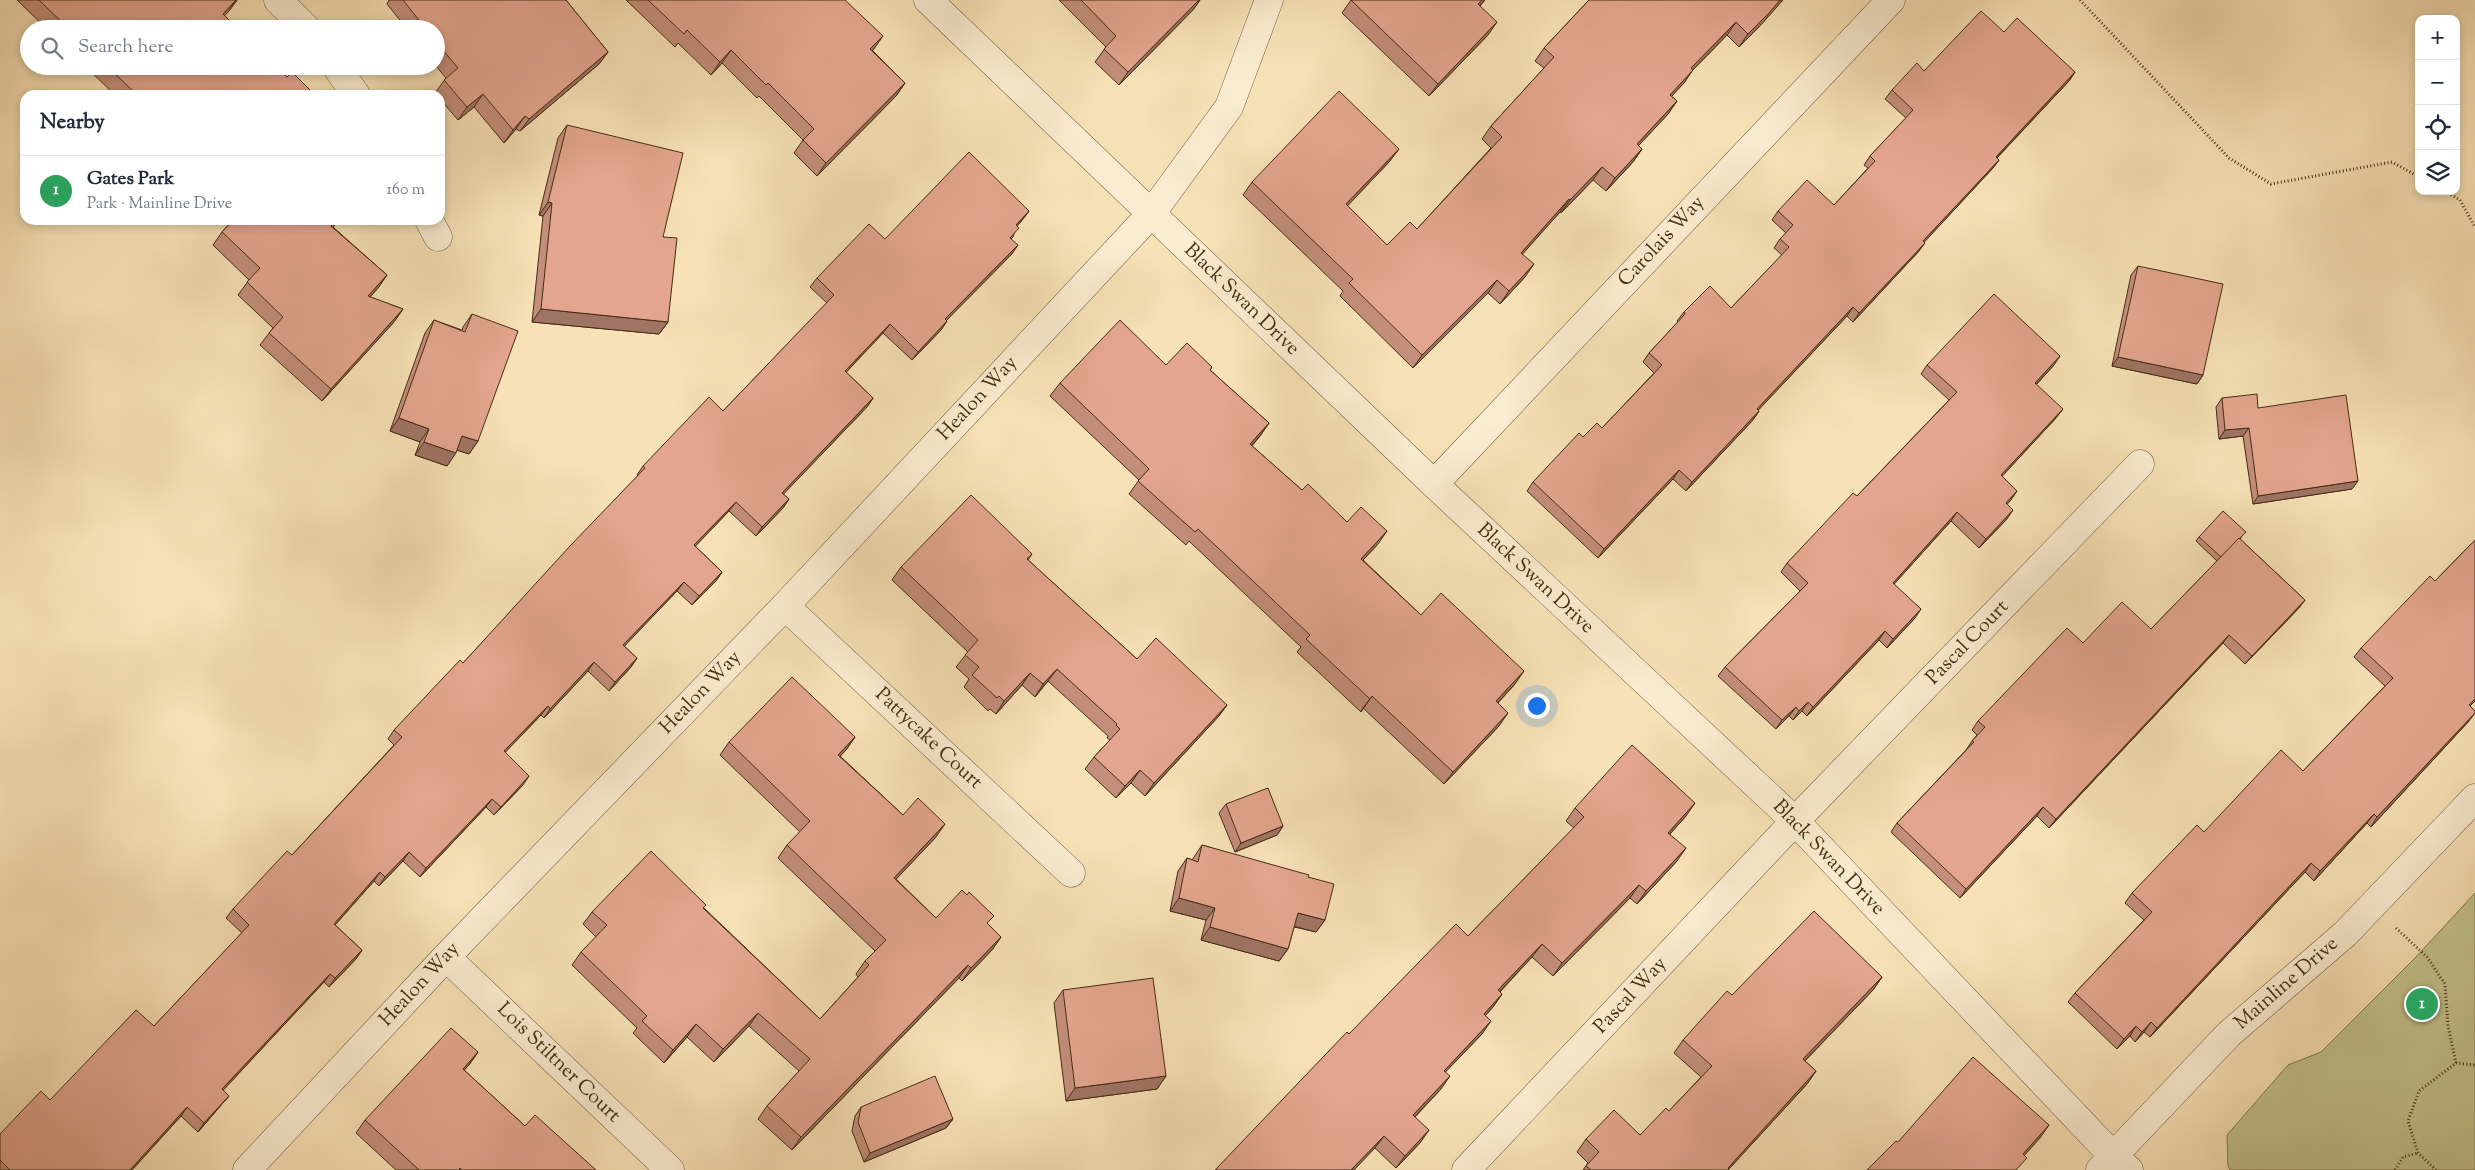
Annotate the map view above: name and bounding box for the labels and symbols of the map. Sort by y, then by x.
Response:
street label: Carolais Way [1612,190,1712,294]
street label: Black Swan Drive [1176,237,1306,363]
street label: Healon Way [931,350,1025,448]
street label: Black Swan Drive [1470,517,1600,641]
street label: Pascal Court [1920,594,2016,692]
street label: Healon Way [654,645,749,741]
street label: Pattycake Court [868,681,988,797]
your location [1524,693,1550,719]
street label: Black Swan Drive [1765,793,1891,923]
street label: Mainline Drive [2229,931,2345,1037]
street label: Healon Way [373,936,467,1034]
street label: Pascal Way [1588,951,1674,1041]
pin: 1 [2406,985,2438,1023]
street label: Lois Stiltner Court [489,996,627,1130]

